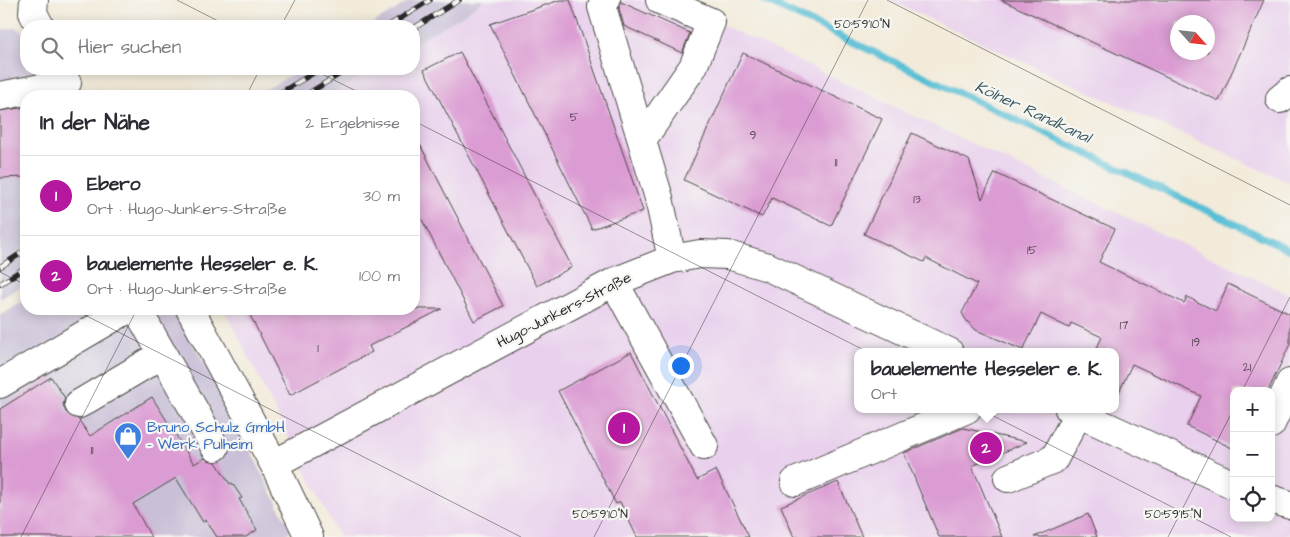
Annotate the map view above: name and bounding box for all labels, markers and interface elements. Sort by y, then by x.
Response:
north arrow [1170,15,1215,60]
text: 50°59'10"N [834,16,890,33]
search box [20,20,420,75]
icon: search [38,34,66,62]
text: Hier suchen [78,34,181,61]
water label: Kölner Randkanal [971,76,1097,150]
text: In der Nähe [40,108,150,137]
house number: 5 [570,109,579,126]
text: 2 Ergebnisse [305,112,400,134]
house number: 9 [750,127,757,144]
house number: 11 [834,154,838,171]
text: Ebero [87,171,140,198]
text: 1 [55,185,57,207]
text: 30 m [363,185,400,207]
house number: 13 [913,191,921,208]
text: Ort · Hugo-Junkers-Straße [87,198,287,220]
house number: 15 [1027,242,1038,259]
text: bauelemente Hesseler e. K. [87,251,318,278]
text: 2 [51,265,61,287]
text: 100 m [359,265,400,287]
street label: Hugo-Junkers-Straße [493,267,636,354]
text: Ort · Hugo-Junkers-Straße [87,278,287,300]
house number: 17 [1120,317,1129,334]
house number: 19 [1192,334,1200,351]
house number: 1 [317,340,319,357]
popup [854,348,1119,413]
your location [668,353,694,379]
text: bauelemente Hesseler e. K. [871,356,1102,383]
house number: 21 [1243,359,1252,376]
text: Ort [871,383,897,405]
map controls [1230,387,1275,522]
button: + [1230,387,1275,432]
pin: 1 [608,409,640,447]
place label: Bruno Schulz GmbH - Werk Pulheim [147,417,285,455]
shop icon: Bruno Schulz GmbH - Werk Pulheim [113,421,143,460]
pin: 2 [970,429,1002,467]
button: − [1230,432,1275,477]
house number: 11 [90,442,94,459]
button: locate [1230,477,1275,522]
text: 50°59'10"N [572,506,628,523]
text: 50°59'15"N [1145,506,1202,523]

